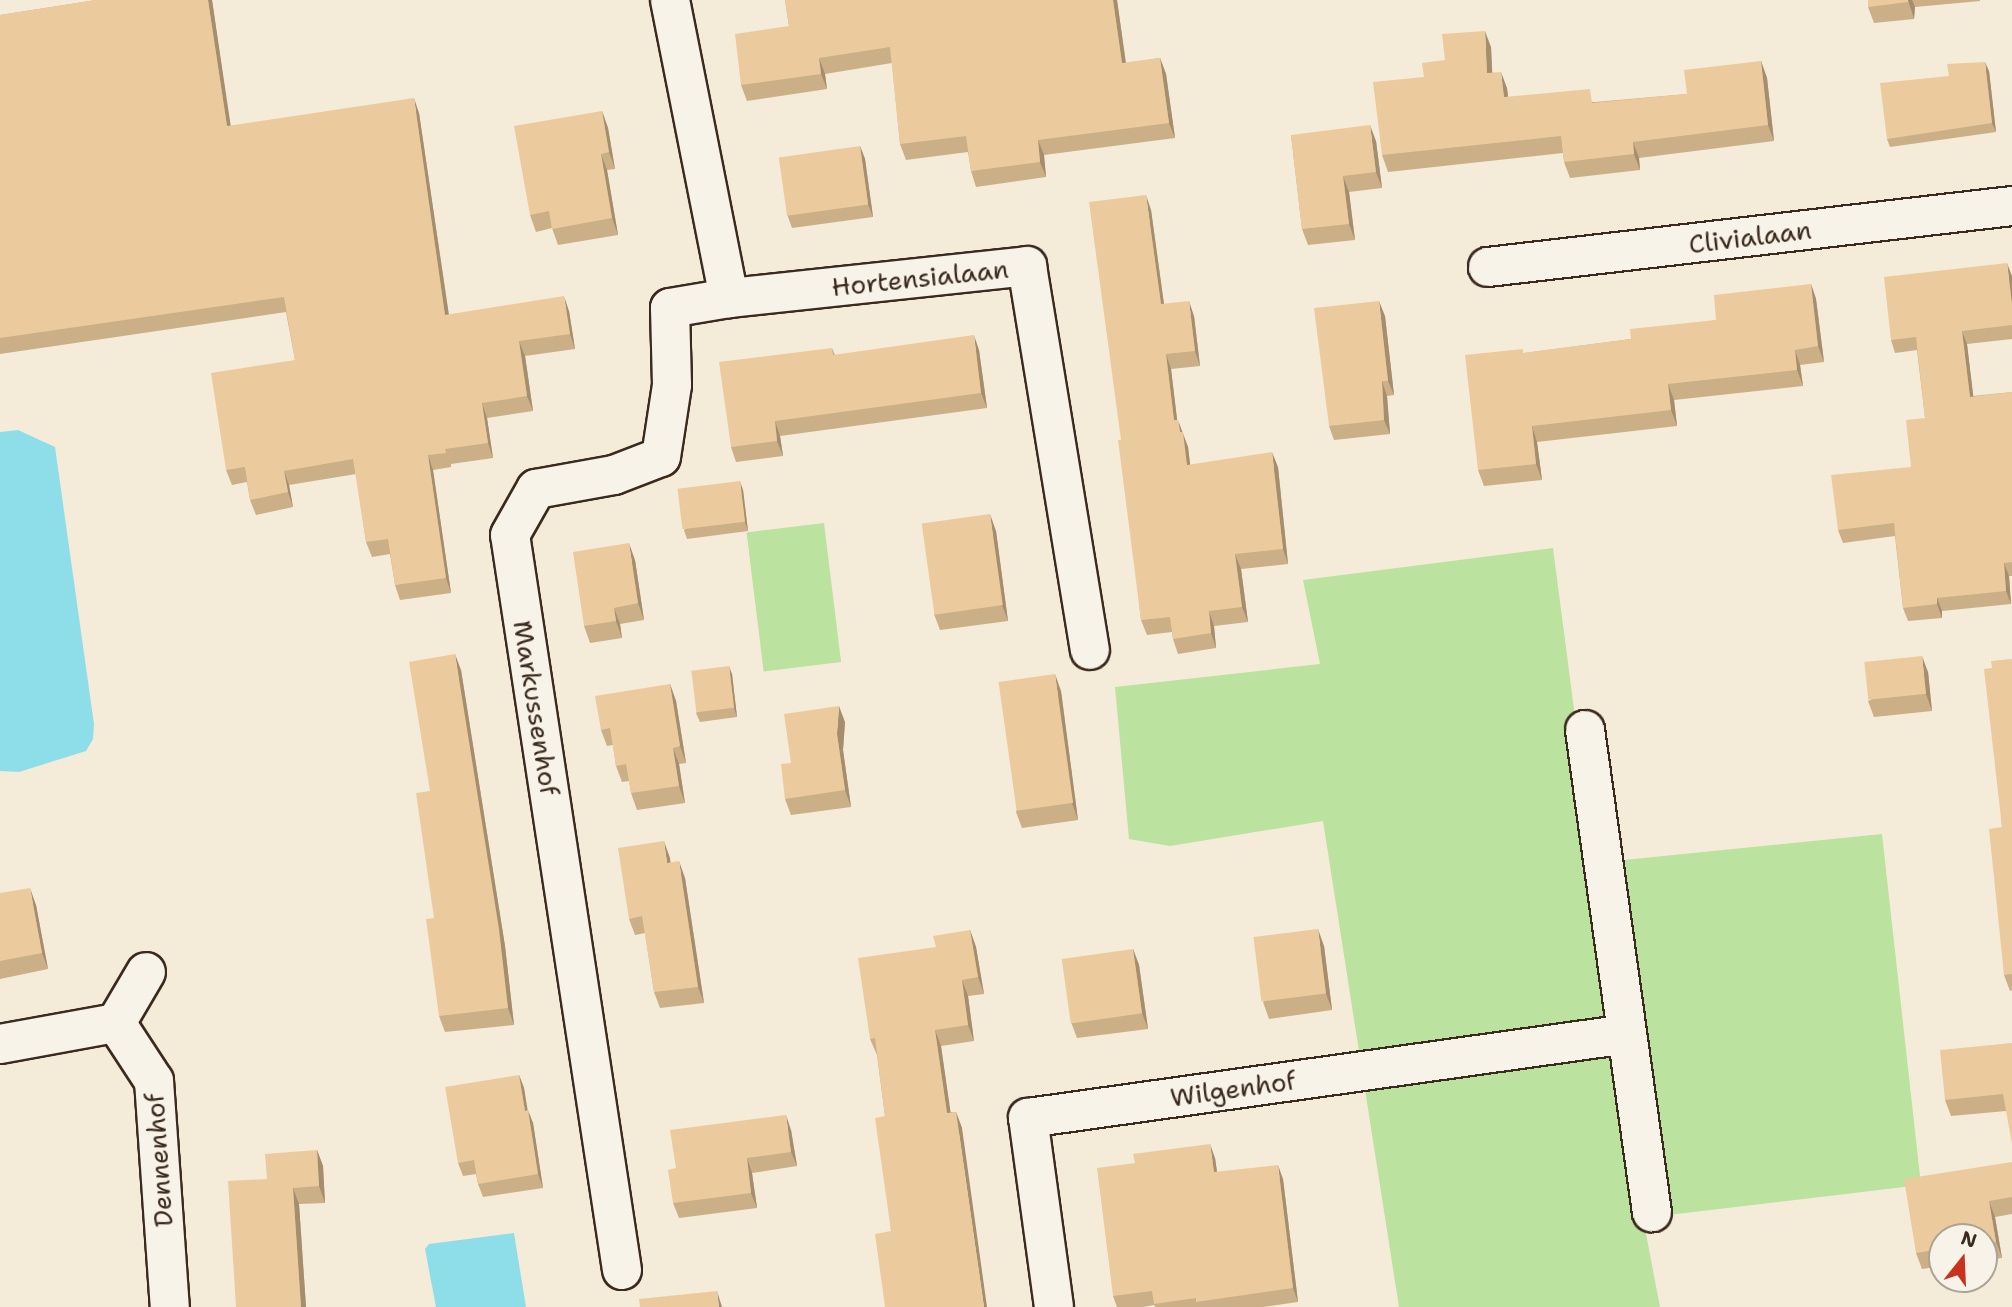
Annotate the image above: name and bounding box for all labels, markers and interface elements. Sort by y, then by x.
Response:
street label: Clivialaan [1687,214,1813,260]
street label: Hortensialaan [830,253,1010,303]
street label: Markussenhof [507,618,565,798]
street label: Wilgenhof [1168,1065,1298,1113]
street label: Dennenhof [139,1092,179,1228]
north arrow [1928,1223,1998,1293]
text: N [1958,1225,1980,1254]

